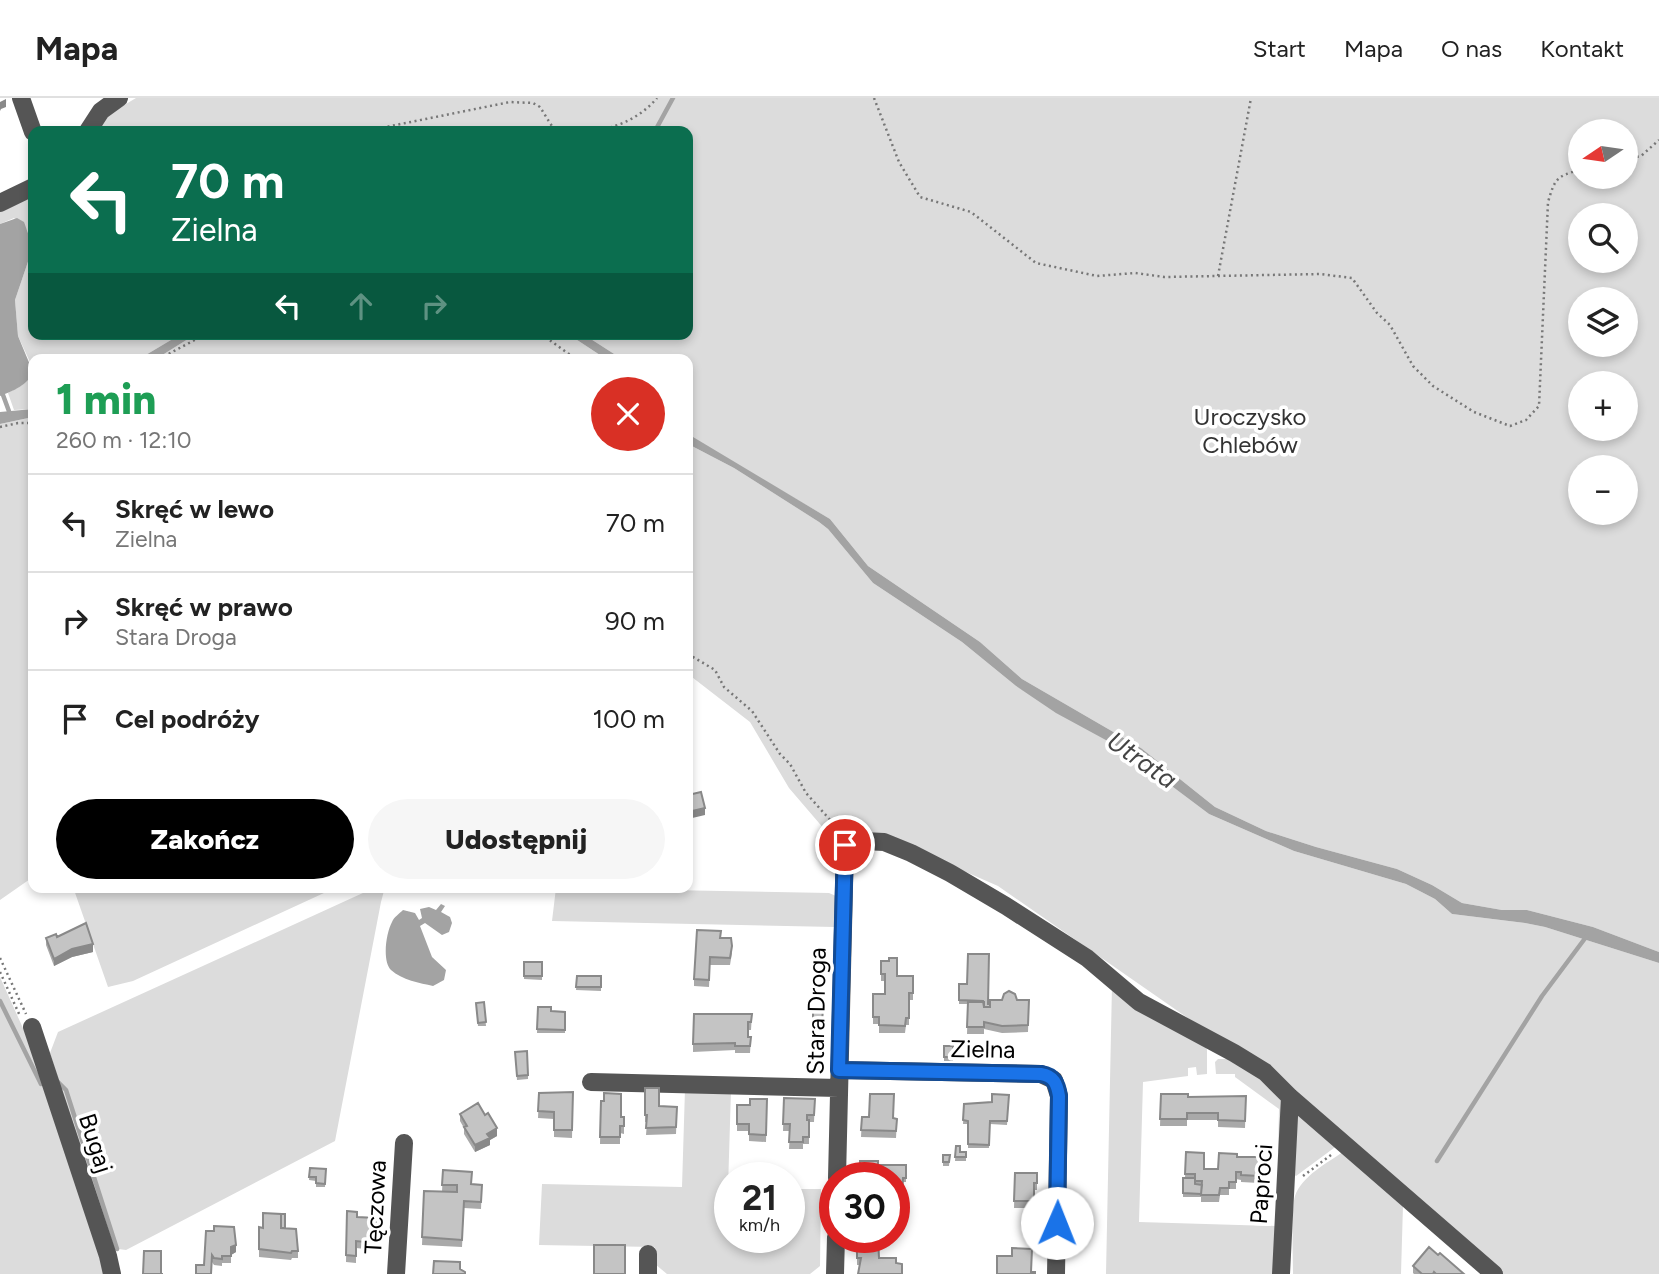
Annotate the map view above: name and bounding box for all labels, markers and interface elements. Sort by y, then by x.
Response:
text: Mapa [35,29,118,68]
text: Start [1253,34,1306,63]
text: Mapa [1344,34,1403,63]
text: O nas [1441,34,1502,63]
text: Kontakt [1540,34,1624,63]
north arrow [1568,119,1638,189]
map controls [1568,119,1638,525]
text: 70 m [171,151,284,210]
icon: left [56,154,147,245]
button: search [1568,203,1638,273]
text: Zielna [171,211,258,249]
icon: left [269,287,307,325]
icon: ahead [342,287,380,325]
icon: right [415,287,453,325]
button: layers [1568,287,1638,357]
button: + [1568,371,1638,441]
text: 1 min [56,374,156,425]
button: close [591,377,665,451]
park label: Uroczysko Chlebów [1194,402,1306,459]
text: 260 m · 12:10 [56,426,192,454]
button: − [1568,455,1638,525]
text: Skręć w lewo [115,493,274,525]
icon: left [56,504,94,542]
text: 70 m [606,507,665,539]
text: Zielna [115,525,177,553]
text: Skręć w prawo [115,591,293,623]
icon: right [56,602,94,640]
text: 90 m [605,605,665,637]
text: Stara Droga [115,623,237,651]
icon: arrive [56,700,94,738]
text: Cel podróży [115,703,259,735]
text: 100 m [592,703,665,735]
water label: Utrata [1101,725,1183,795]
button: Zakończ [56,799,354,879]
button: Udostępnij [368,799,665,879]
pin [815,815,875,875]
icon: arrive [826,826,864,864]
street label: Stara Droga [800,947,832,1075]
street label: Zielna [950,1034,1016,1064]
street label: Bugaj [73,1110,119,1176]
street label: Paproci [1244,1143,1278,1225]
street label: Tęczowa [358,1159,392,1255]
speed limit sign: 30 [819,1162,910,1253]
text: 21 [742,1177,777,1219]
position arrow [1020,1186,1094,1260]
text: km/h [739,1214,780,1236]

